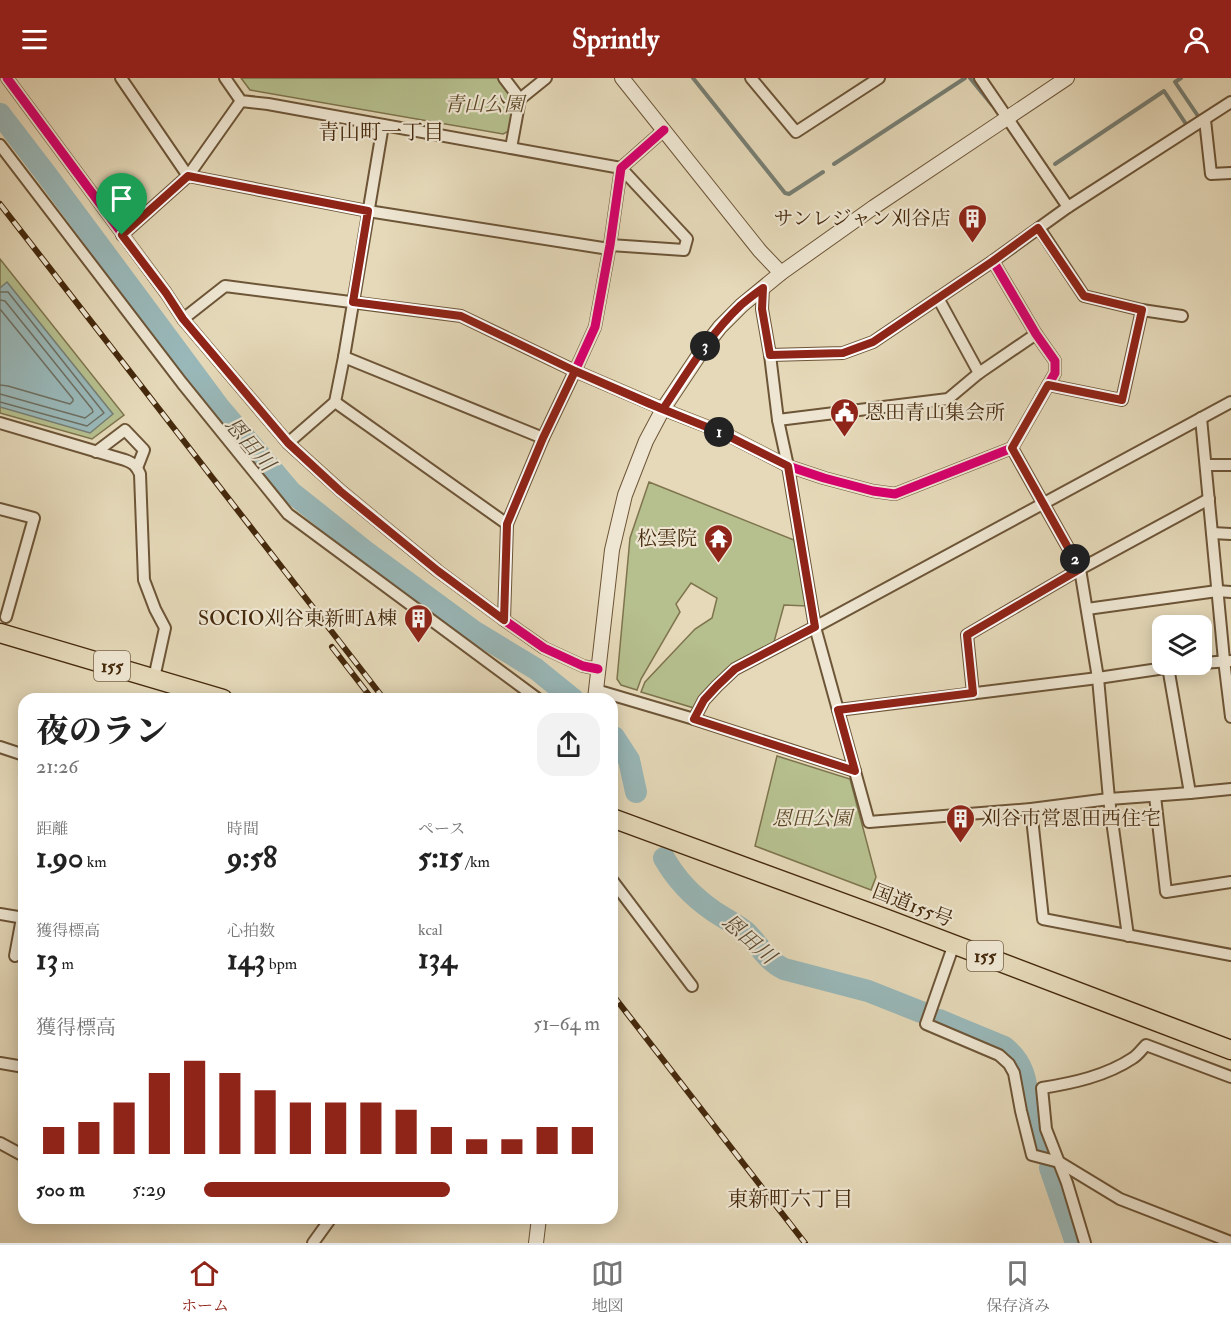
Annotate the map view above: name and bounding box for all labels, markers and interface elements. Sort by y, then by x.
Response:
icon: menu [18,23,51,56]
text: Sprintly [572,23,659,56]
icon: person [1180,23,1213,56]
park label: 青山公園 [444,92,527,117]
district label: 青山町一丁目 [318,119,444,146]
pin [96,173,147,235]
icon: arrive [105,182,138,215]
building icon: サンレジャン刈谷店 [956,202,988,244]
place label: サンレジャン刈谷店 [773,206,951,231]
pin: 3 [690,331,720,361]
text: 3 [702,336,708,356]
public building icon: 恩田青山集会所 [828,396,860,438]
place label: 恩田青山集会所 [865,400,1005,425]
water label: 恩田川 [219,412,282,478]
pin: 1 [704,417,734,447]
text: 1 [716,422,722,442]
temple icon: 松雲院 [702,522,734,564]
place label: 松雲院 [637,526,697,551]
pin: 2 [1060,544,1090,574]
text: 2 [1071,549,1079,569]
building icon: SOCIO刈谷東新町A棟 [402,602,434,644]
place label: SOCIO刈谷東新町A棟 [198,606,397,631]
map controls [1152,615,1212,675]
button: layers [1152,615,1212,675]
road number: 155 [94,651,130,681]
text: 夜のラン [36,711,168,752]
button: share [537,713,600,776]
text: 21:26 [36,754,78,779]
building icon: 刈谷市営恩田西住宅 [944,802,976,844]
park label: 恩田公園 [772,806,855,831]
place label: 刈谷市営恩田西住宅 [981,806,1161,831]
text: 距離 [36,819,68,839]
text: 時間 [227,819,259,839]
text: ペース [418,819,465,839]
text: 1.90 [36,839,83,876]
text: 9:58 [227,839,277,876]
text: 5:15 [418,839,462,876]
text: km [83,852,107,872]
text: /km [462,852,490,872]
street label: 国道155号 [869,879,957,932]
water label: 恩田川 [716,909,783,972]
text: kcal [418,920,443,940]
text: 獲得標高 [36,921,100,941]
text: 心拍数 [227,921,275,941]
text: 134 [418,940,456,977]
text: 13 [36,941,58,978]
text: 143 [227,941,265,978]
road number: 155 [967,941,1003,971]
text: m [58,954,74,974]
text: bpm [265,954,297,974]
text: 51–64 m [533,1011,600,1036]
text: 獲得標高 [36,1015,116,1040]
text: 500 m [36,1177,85,1202]
text: 5:29 [132,1177,166,1202]
district label: 東新町六丁目 [727,1186,853,1213]
tab: ホーム [181,1257,229,1316]
tab: 地図 [591,1257,624,1316]
tab: 保存済み [986,1257,1050,1316]

